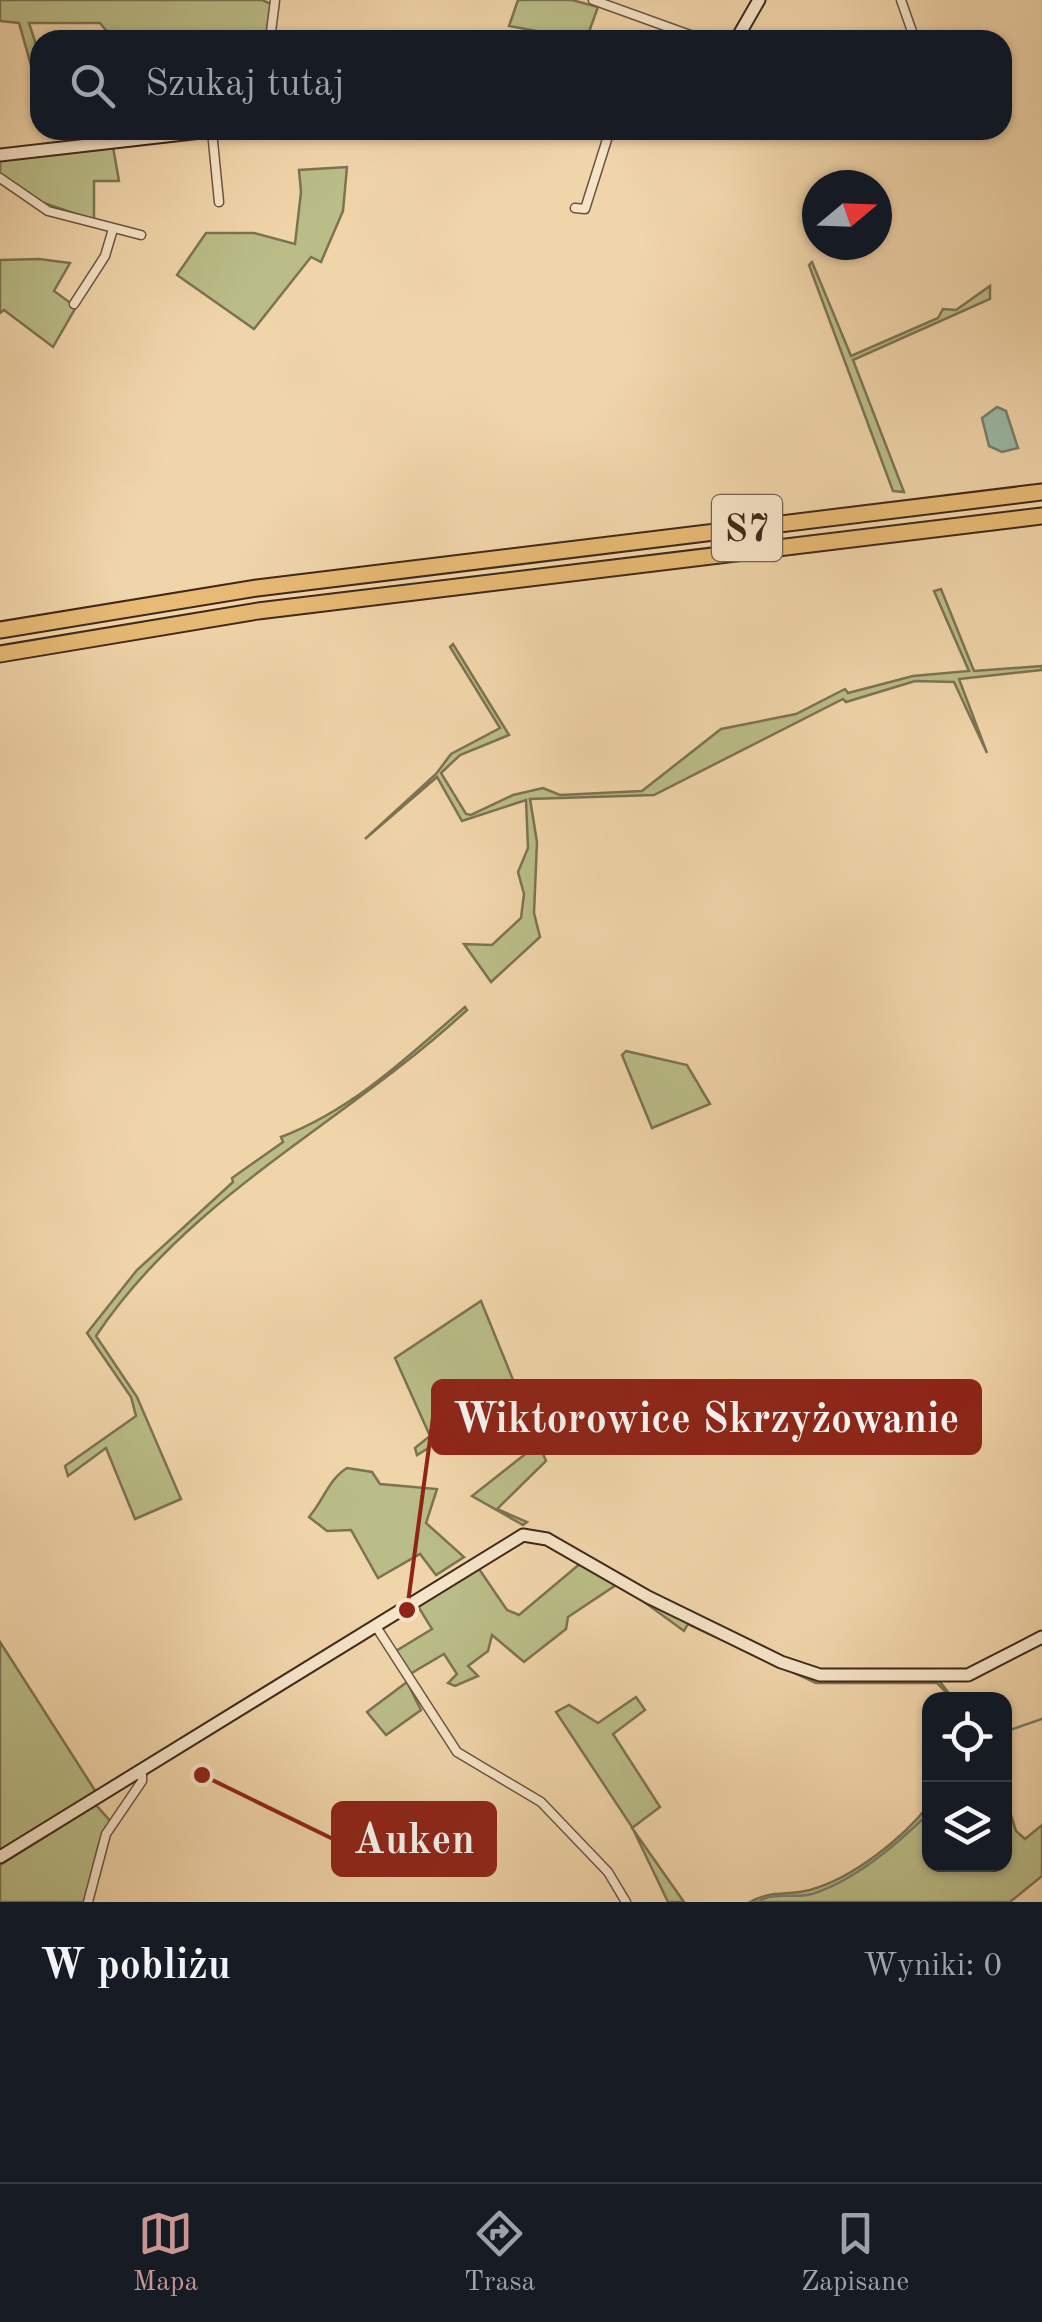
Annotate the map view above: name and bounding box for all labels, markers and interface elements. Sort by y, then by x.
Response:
search box [30,30,1012,140]
icon: search [65,58,120,113]
text: Szukaj tutaj [145,66,345,104]
north arrow [802,170,892,260]
road number: S7 [712,495,782,561]
callout: Wiktorowice Skrzyżowanie [433,1381,980,1453]
text: Wiktorowice Skrzyżowanie [453,1400,959,1442]
map controls [922,1692,1012,1872]
button: locate [922,1692,1012,1782]
button: layers [922,1782,1012,1872]
callout: Auken [333,1803,495,1875]
text: Auken [353,1821,475,1863]
text: W pobliżu [40,1946,231,1988]
text: Wyniki: 0 [863,1951,1002,1983]
tab: Mapa [133,2206,198,2301]
tab: Trasa [464,2206,535,2301]
tab: Zapisane [801,2206,909,2301]

